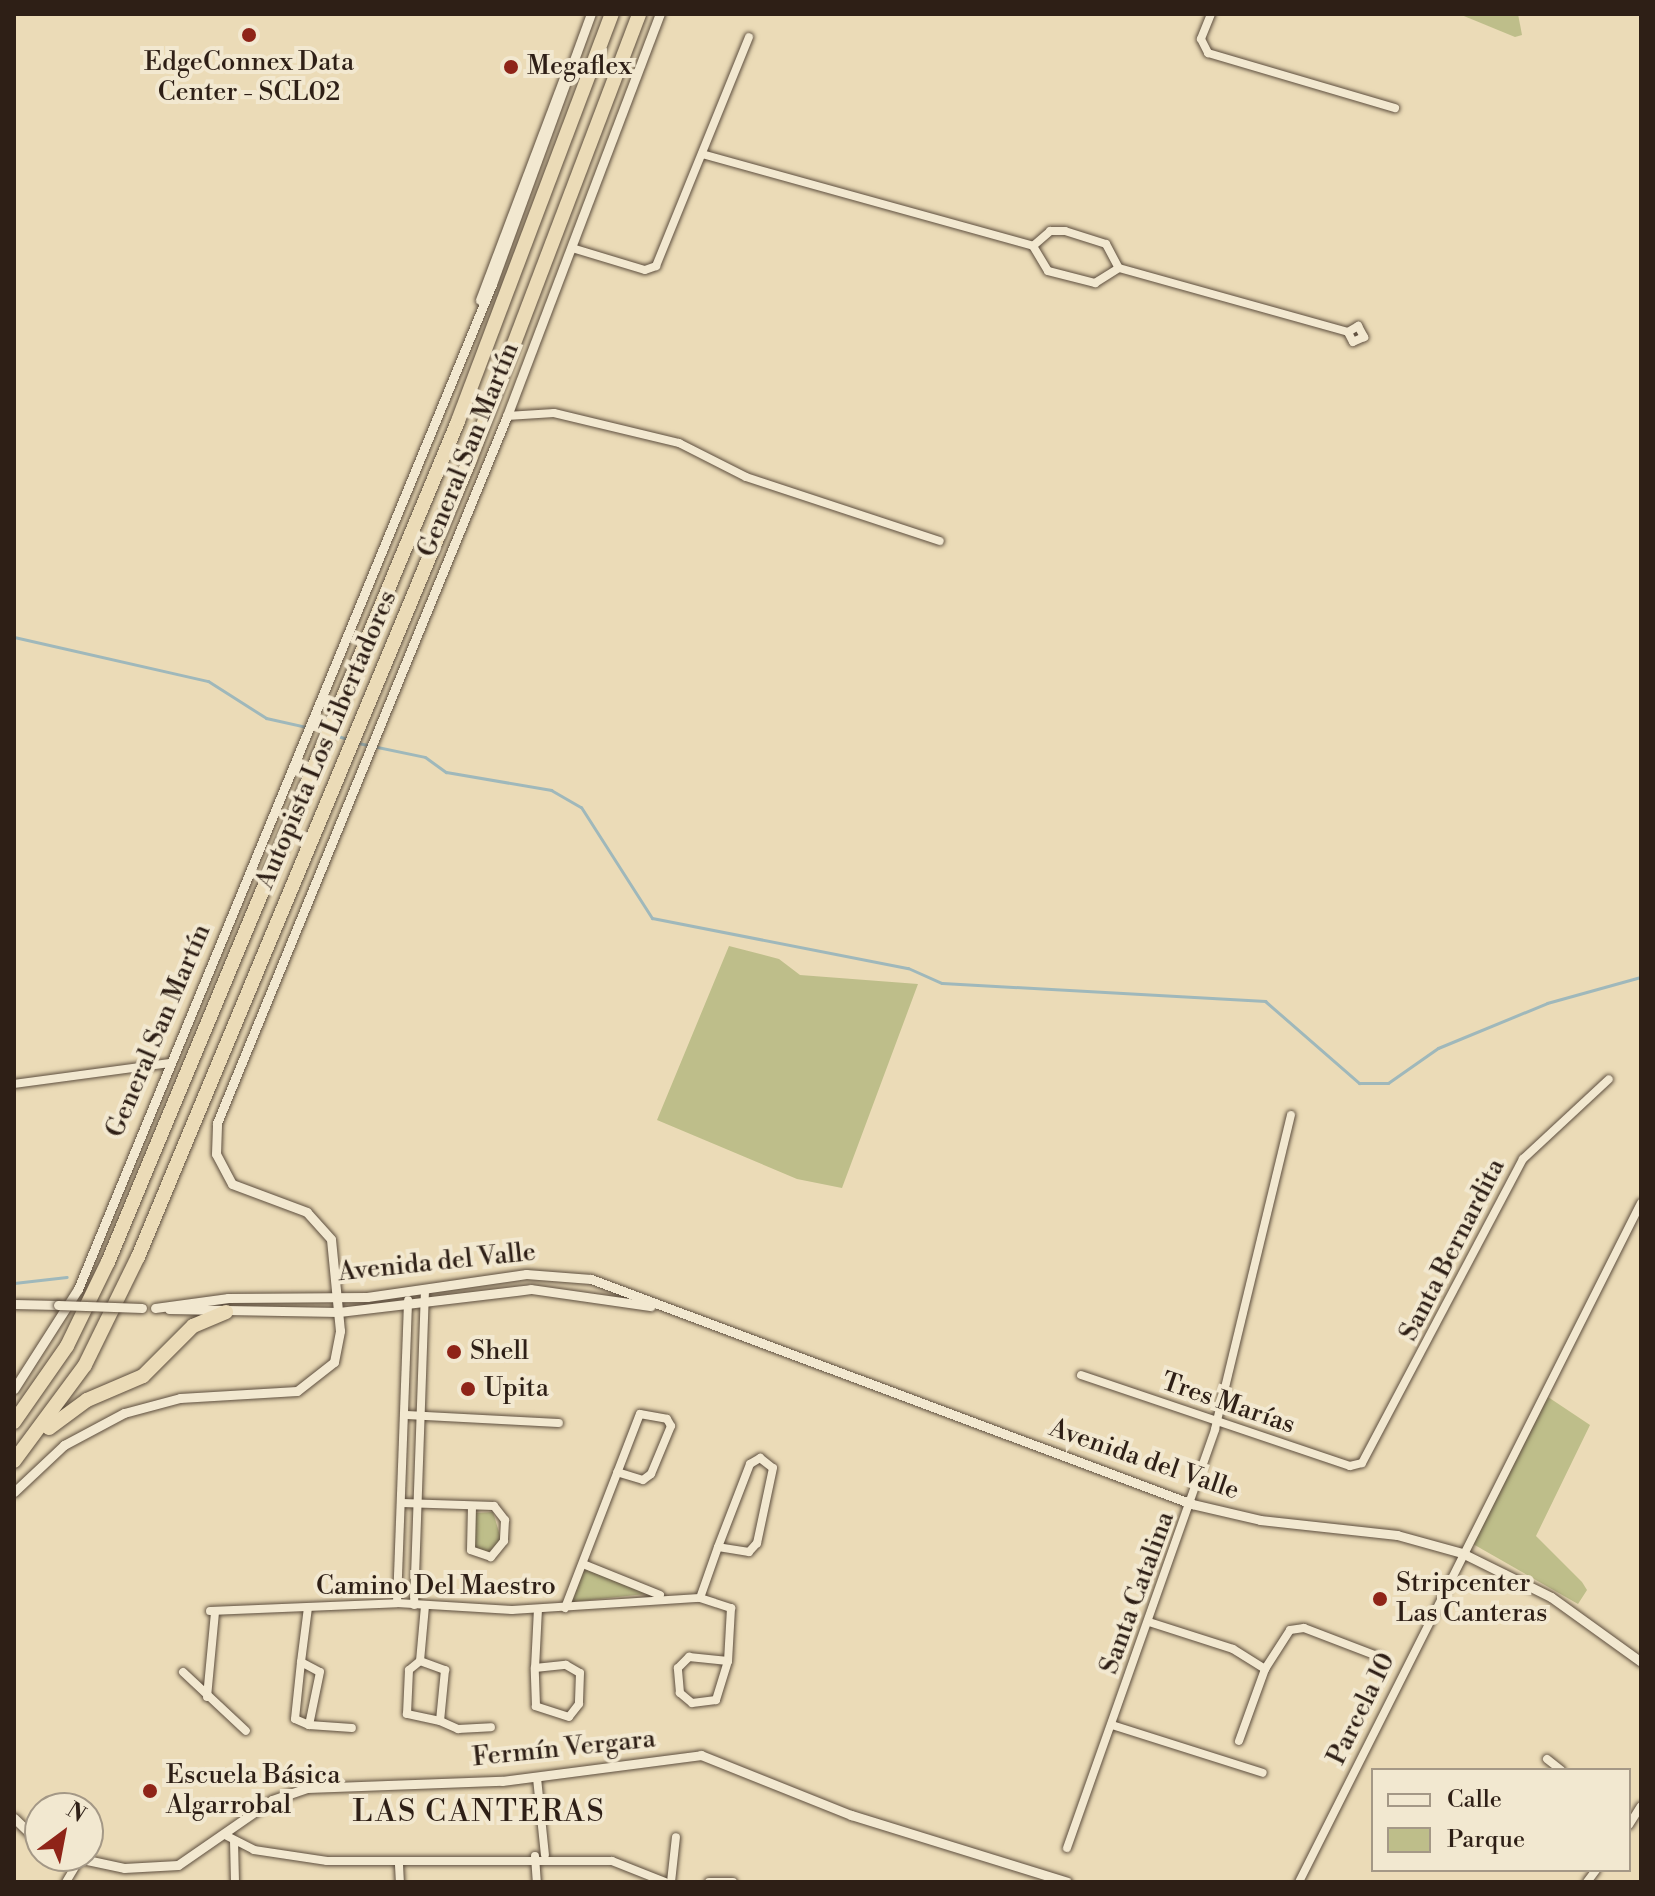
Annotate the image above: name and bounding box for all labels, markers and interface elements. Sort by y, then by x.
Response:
marker: EdgeConnex Data Center - SCL02 [240,26,258,44]
place label: EdgeConnex Data Center - SCL02 [144,47,354,108]
place label: Megaflex [527,51,632,83]
marker: Megaflex [502,58,520,76]
street label: General San Martín [412,338,526,562]
street label: Autopista Los Libertadores [250,586,404,894]
street label: General San Martín [100,920,218,1142]
street label: Santa Bernardita [1394,1154,1512,1346]
street label: Avenida del Valle [337,1237,537,1289]
place label: Shell [470,1336,529,1368]
marker: Shell [445,1343,463,1361]
street label: Tres Marías [1157,1367,1299,1441]
place label: Upita [484,1373,549,1405]
marker: Upita [459,1380,477,1398]
street label: Avenida del Valle [1045,1413,1243,1507]
street label: Santa Catalina [1094,1508,1182,1678]
place label: Stripcenter Las Canteras [1396,1568,1547,1630]
street label: Camino Del Maestro [316,1571,556,1603]
marker: Stripcenter Las Canteras [1371,1590,1389,1608]
street label: Parcela 10 [1322,1648,1402,1770]
street label: Fermín Vergara [471,1724,657,1774]
place label: Escuela Básica Algarrobal [166,1760,340,1822]
legend [1371,1768,1631,1872]
marker: Escuela Básica Algarrobal [141,1782,159,1800]
text: Calle [1447,1785,1502,1815]
north arrow [24,1792,104,1872]
district label: LAS CANTERAS [352,1794,606,1830]
text: N [61,1797,90,1829]
text: Parque [1447,1825,1525,1855]

